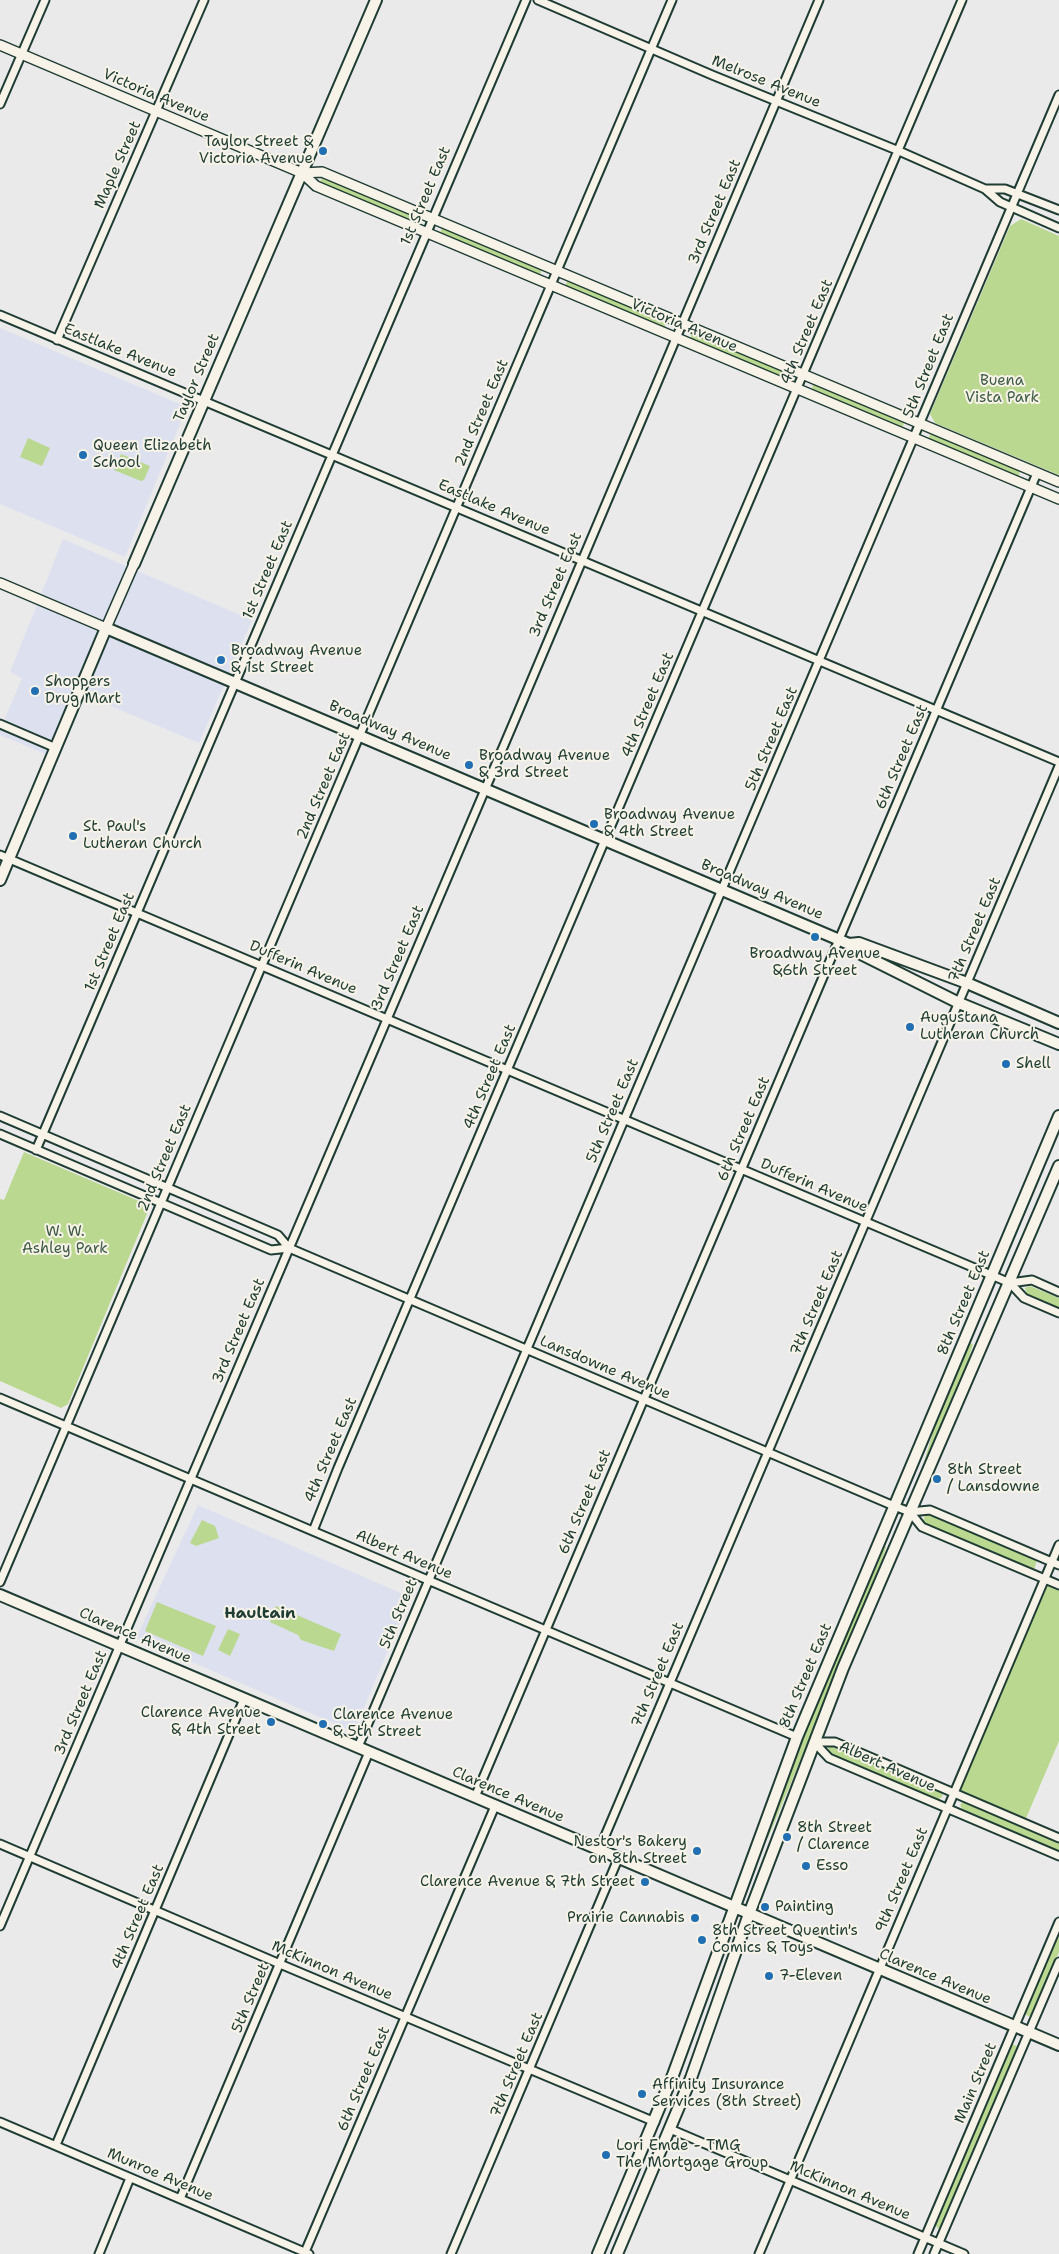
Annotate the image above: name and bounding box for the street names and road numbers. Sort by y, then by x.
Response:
street label: Melrose Avenue [709,52,823,112]
street label: Victoria Avenue [100,65,212,127]
street label: Maple Street [91,118,145,212]
street label: 1st Street East [397,144,455,248]
street label: 3rd Street East [685,157,745,267]
street label: 4th Street East [777,277,837,387]
street label: Victoria Avenue [628,295,740,357]
street label: 5th Street East [900,311,958,421]
street label: Eastlake Avenue [61,320,179,382]
street label: Taylor Street [170,331,224,425]
street label: 2nd Street East [451,357,513,469]
street label: Eastlake Avenue [435,476,553,540]
street label: 1st Street East [239,518,297,622]
street label: 3rd Street East [526,530,586,640]
street label: 4th Street East [618,650,678,760]
street label: 5th Street East [742,684,802,794]
street label: Broadway Avenue [326,697,454,765]
street label: 6th Street East [872,702,932,812]
street label: 2nd Street East [293,730,355,842]
street label: Broadway Avenue [698,856,826,924]
street label: 7th Street East [945,875,1005,985]
street label: 1st Street East [81,890,139,994]
street label: 3rd Street East [368,903,428,1013]
street label: Dufferin Avenue [246,937,360,999]
street label: 4th Street East [460,1022,520,1132]
street label: 5th Street East [583,1056,643,1166]
street label: 6th Street East [714,1074,774,1184]
street label: 2nd Street East [134,1102,196,1214]
street label: Dufferin Avenue [757,1155,871,1217]
street label: 7th Street East [787,1248,847,1358]
street label: 8th Street East [934,1248,994,1358]
street label: 3rd Street East [209,1276,269,1386]
street label: Lansdowne Avenue [537,1332,673,1404]
street label: 4th Street East [301,1395,361,1505]
street label: 6th Street East [555,1447,615,1557]
street label: Albert Avenue [353,1526,455,1584]
street label: 5th Street [376,1576,422,1652]
street label: Clarence Avenue [76,1604,194,1668]
street label: 7th Street East [628,1620,688,1730]
street label: 8th Street East [776,1621,836,1731]
street label: 3rd Street East [51,1648,111,1758]
street label: Albert Avenue [836,1738,938,1796]
street label: Clarence Avenue [449,1763,567,1827]
street label: 9th Street East [872,1825,932,1935]
street label: 4th Street East [108,1862,168,1972]
street label: McKinnon Avenue [269,1937,395,2005]
street label: Clarence Avenue [876,1945,994,2009]
street label: 5th Street [228,1960,274,2036]
street label: 7th Street East [487,2010,547,2120]
street label: 6th Street East [334,2024,394,2134]
street label: Main Street [951,2040,1001,2126]
street label: Munroe Avenue [104,2145,216,2205]
street label: McKinnon Avenue [787,2157,913,2225]

